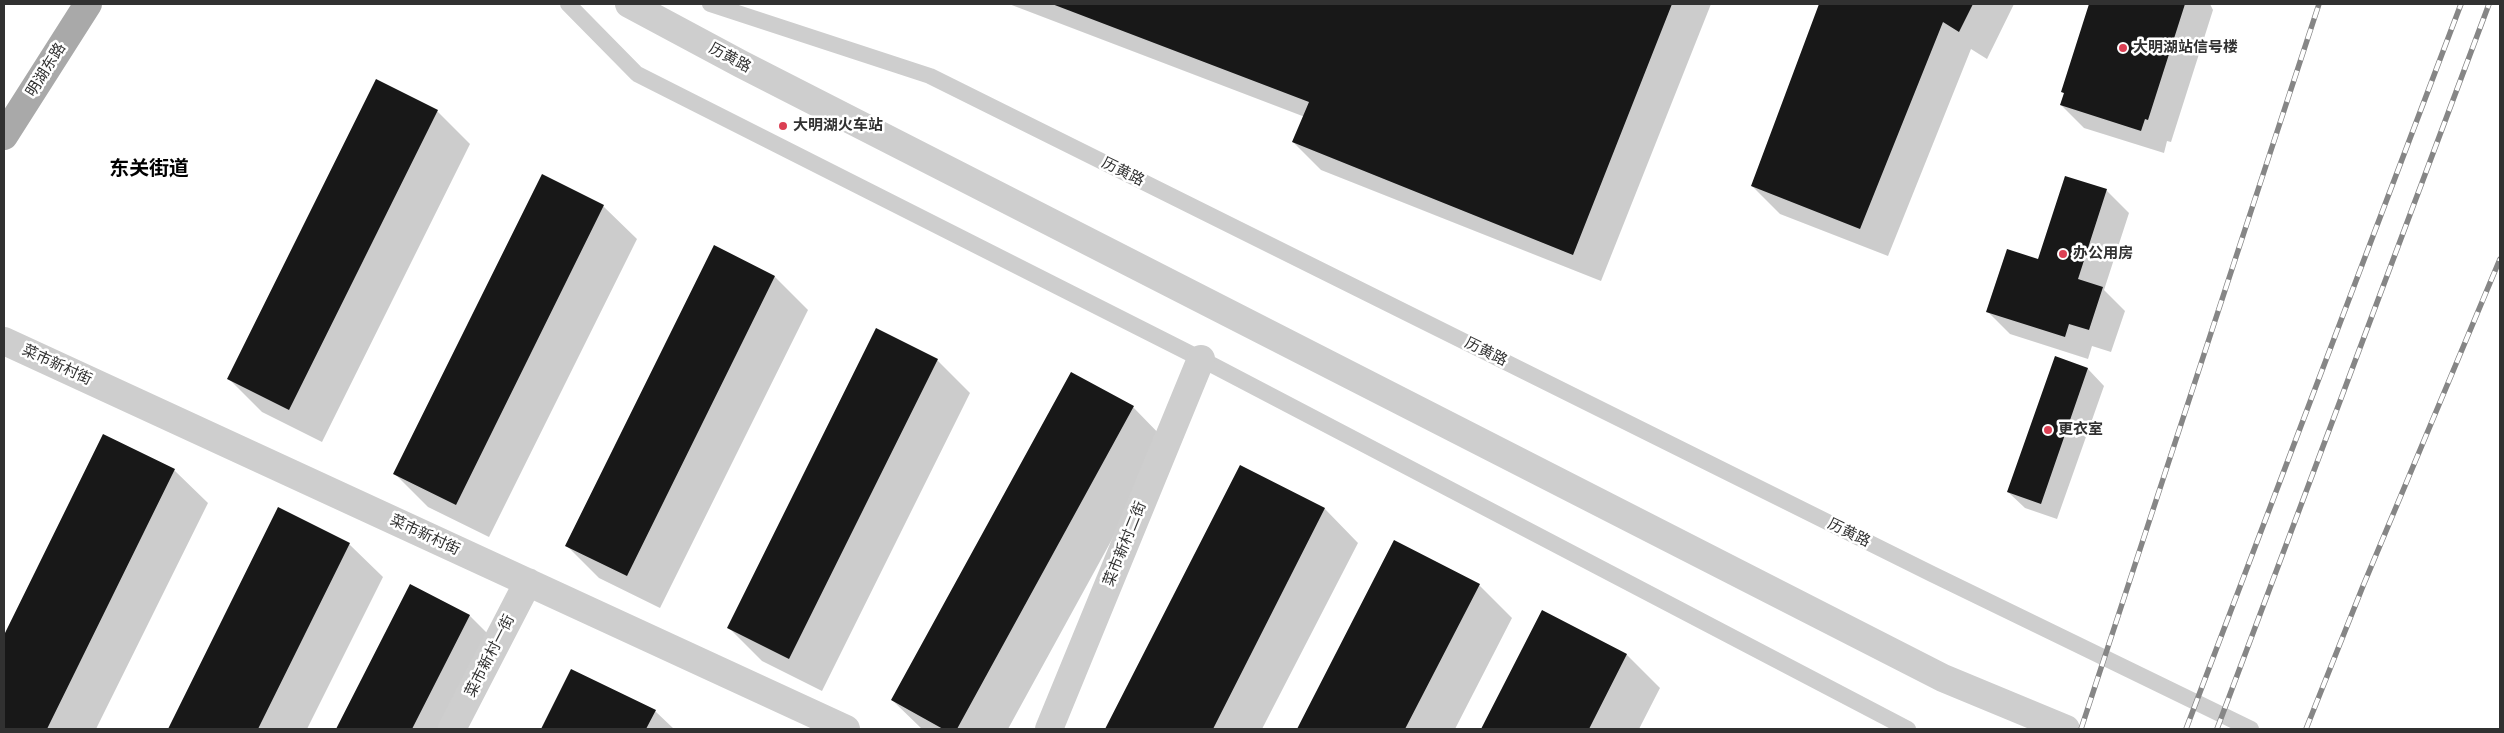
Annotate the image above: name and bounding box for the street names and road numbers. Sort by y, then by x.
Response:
street label: 历黄路 [706,39,754,77]
street label: 明湖东路 [22,40,70,100]
street label: 历黄路 [1099,154,1147,190]
street label: 历黄路 [1462,334,1510,370]
street label: 菜市新村街 [19,341,95,389]
street label: 菜市新村二街 [1100,499,1150,589]
street label: 菜市新村街 [387,511,463,559]
street label: 历黄路 [1825,515,1873,551]
street label: 菜市新村一街 [462,612,518,700]

